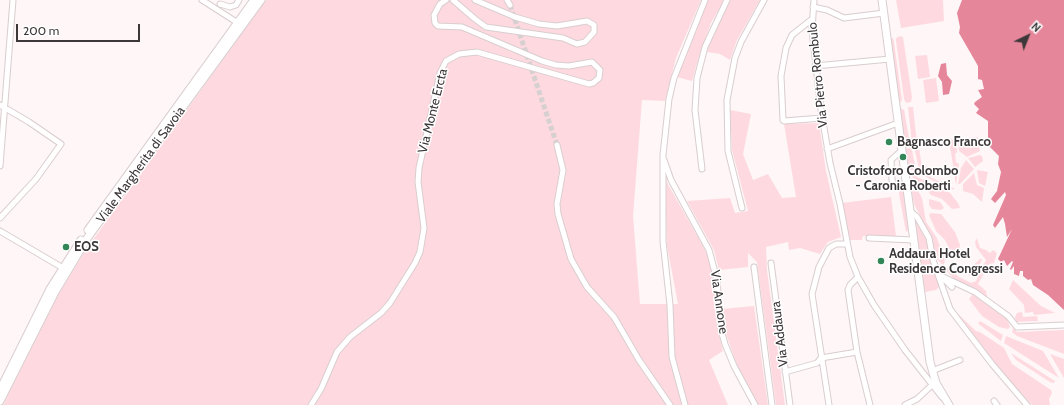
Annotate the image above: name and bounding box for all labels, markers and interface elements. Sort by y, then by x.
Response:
scale bar [18,16,142,42]
north arrow [1008,16,1048,56]
text: N [1029,19,1044,35]
street label: Via Pietro Rombulo [805,22,831,128]
text: 200 m [23,23,59,38]
street label: Via Monte Ercta [415,67,451,155]
street label: Viale Margherita di Savoia [93,104,189,226]
place label: Bagnasco Franco [897,134,991,150]
marker: Bagnasco Franco [884,137,894,147]
marker: Cristoforo Colombo - Caronia Roberti [898,152,908,162]
place label: Cristoforo Colombo - Caronia Roberti [848,163,958,194]
place label: EOS [74,239,99,255]
marker: EOS [61,242,71,252]
place label: Addaura Hotel Residence Congressi [889,246,1003,277]
marker: Addaura Hotel Residence Congressi [876,256,886,266]
street label: Via Annone [707,269,731,335]
street label: Via Addaura [768,300,792,368]

